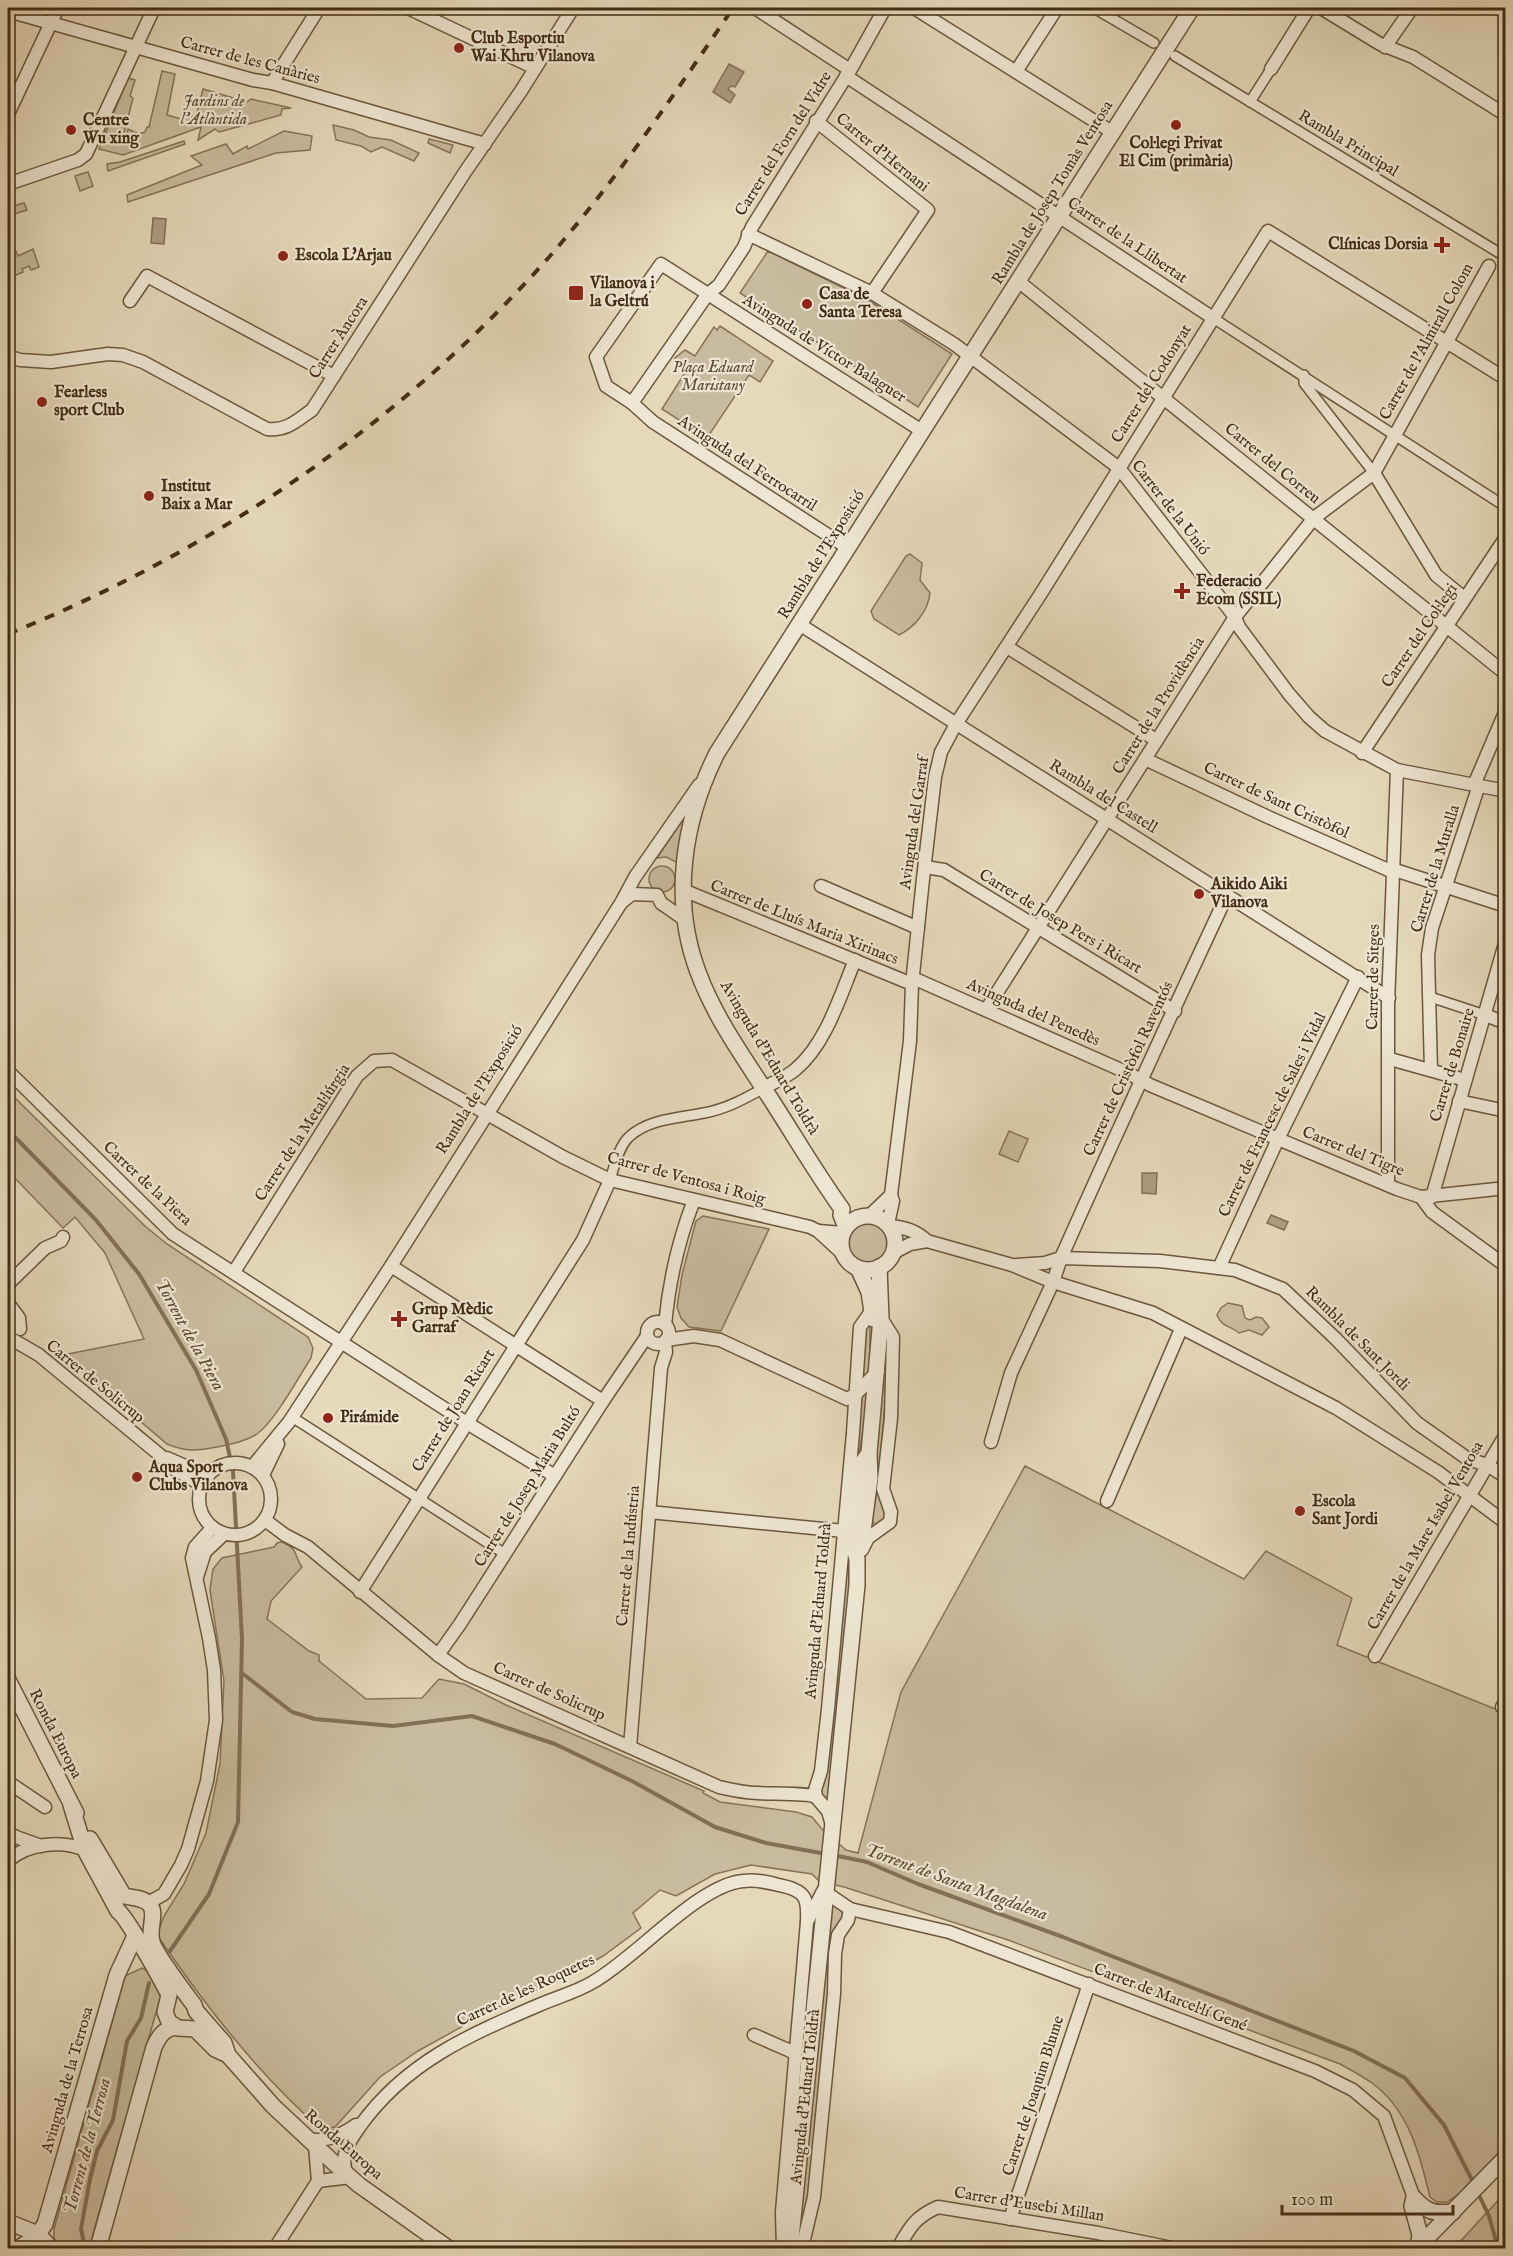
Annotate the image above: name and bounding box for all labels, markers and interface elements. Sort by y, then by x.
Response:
place label: Club Esportiu Wai Khru Vilanova [470,29,596,67]
street label: Carrer de les Canàries [178,33,322,89]
marker: Club Esportiu Wai Khru Vilanova [452,41,466,55]
street label: Carrer del Forn del Vidre [731,68,837,220]
park label: Jardins de l'Atlàntida [181,92,247,130]
street label: Rambla de Josep Tomàs Ventosa [988,97,1118,289]
street label: Rambla Principal [1294,106,1402,182]
street label: Carrer d'Hernani [831,109,933,197]
place label: Centre Wu xing [82,111,140,149]
marker: Col·legi Privat El Cim (primària) [1169,118,1183,132]
marker: Centre Wu xing [64,123,78,137]
place label: Col·legi Privat El Cim (primària) [1119,134,1233,172]
street label: Carrer de la Llibertat [1063,193,1191,289]
place label: Clínicas Dorsia [1328,235,1429,255]
marker: Clínicas Dorsia [1433,236,1451,254]
place label: Escola L'Arjau [295,246,392,266]
marker: Escola L'Arjau [276,249,290,263]
street label: Carrer de l'Almirall Colom [1375,260,1479,424]
place label: Vilanova i la Geltrú [589,274,655,312]
marker: Vilanova i la Geltrú [567,284,585,302]
place label: Casa de Santa Teresa [819,285,903,323]
street label: Avinguda de Víctor Balaguer [738,290,910,408]
street label: Carrer Àncora [303,292,373,383]
marker: Casa de Santa Teresa [800,297,814,311]
street label: Carrer del Codonyat [1107,320,1197,447]
park label: Plaça Eduard Maristany [673,358,755,396]
place label: Fearless sport Club [54,383,125,421]
marker: Fearless sport Club [35,395,49,409]
street label: Avinguda del Ferrocarril [673,411,821,517]
street label: Carrer del Correu [1220,419,1324,509]
street label: Carrer de la Unió [1127,456,1214,560]
place label: Institut Baix a Mar [161,477,232,515]
street label: Rambla de l'Exposició [774,486,870,623]
marker: Institut Baix a Mar [142,489,156,503]
place label: Federacio Ecom (SSIL) [1196,572,1281,610]
street label: Carrer del Col·legi [1378,580,1462,692]
marker: Federacio Ecom (SSIL) [1173,582,1191,600]
street label: Carrer de la Providència [1109,633,1209,778]
street label: Avinguda del Garraf [896,752,935,892]
street label: Rambla del Castell [1045,756,1161,839]
street label: Carrer de Sant Cristòfol [1200,758,1353,844]
street label: Carrer de la Muralla [1407,803,1465,935]
street label: Carrer de Josep Pers i Ricart [975,865,1146,979]
place label: Aikido Aiki Vilanova [1210,875,1288,913]
street label: Carrer de Lluís Maria Xirinacs [707,876,901,970]
marker: Aikido Aiki Vilanova [1192,887,1206,901]
street label: Carrer de Sitges [1363,924,1385,1030]
street label: Avinguda del Penedès [962,974,1103,1052]
street label: Avinguda d'Eduard Toldrà [714,976,823,1139]
street label: Carrer de Cristòfol Raventós [1080,978,1179,1160]
street label: Carrer de Bonaire [1426,1006,1480,1124]
street label: Carrer de Francesc de Sales i Vidal [1215,1009,1332,1221]
street label: Rambla de l'Exposició [432,1021,528,1158]
street label: Carrer de la Metal·lúrgia [251,1060,355,1206]
street label: Carrer del Tigre [1299,1122,1407,1182]
street label: Carrer de la Piera [98,1138,196,1230]
street label: Carrer de Ventosa i Roig [605,1148,768,1210]
water label: Torrent de la Piera [149,1275,229,1395]
street label: Rambla de Sant Jordi [1300,1282,1414,1396]
place label: Grup Mèdic Garraf [412,1300,493,1338]
marker: Grup Mèdic Garraf [390,1310,408,1328]
street label: Carrer de Solicrup [42,1336,149,1428]
street label: Carrer de Joan Ricart [408,1345,500,1476]
street label: Carrer de Josep Maria Bultó [470,1403,586,1571]
place label: Pirámide [340,1408,399,1428]
marker: Pirámide [321,1411,335,1425]
street label: Carrer de la Mare Isabel Ventosa [1364,1438,1488,1634]
place label: Aqua Sport Clubs Vilanova [148,1458,249,1496]
marker: Aqua Sport Clubs Vilanova [130,1470,144,1484]
street label: Carrer de la Indústria [613,1485,645,1627]
place label: Escola Sant Jordi [1312,1492,1379,1530]
marker: Escola Sant Jordi [1293,1504,1307,1518]
street label: Avinguda d'Eduard Toldrà [801,1522,837,1701]
street label: Carrer de Solicrup [490,1658,609,1726]
street label: Ronda Europa [24,1686,86,1782]
water label: Torrent de Santa Magdalena [862,1839,1050,1927]
street label: Carrer de les Roquetes [454,1950,598,2032]
street label: Carrer de Marcel·lí Gené [1091,1960,1249,2036]
street label: Avinguda de la Terrosa [37,2005,98,2156]
street label: Avinguda d'Eduard Toldrà [787,2008,825,2187]
street label: Carrer de Joaquim Blume [999,2013,1069,2179]
water label: Torrent de la Terrosa [59,2076,117,2216]
street label: Ronda Europa [300,2105,386,2185]
scale bar [1282,2178,1453,2216]
street label: Carrer d'Eusebi Millan [952,2183,1106,2227]
text: 100 m [1291,2189,1333,2212]

